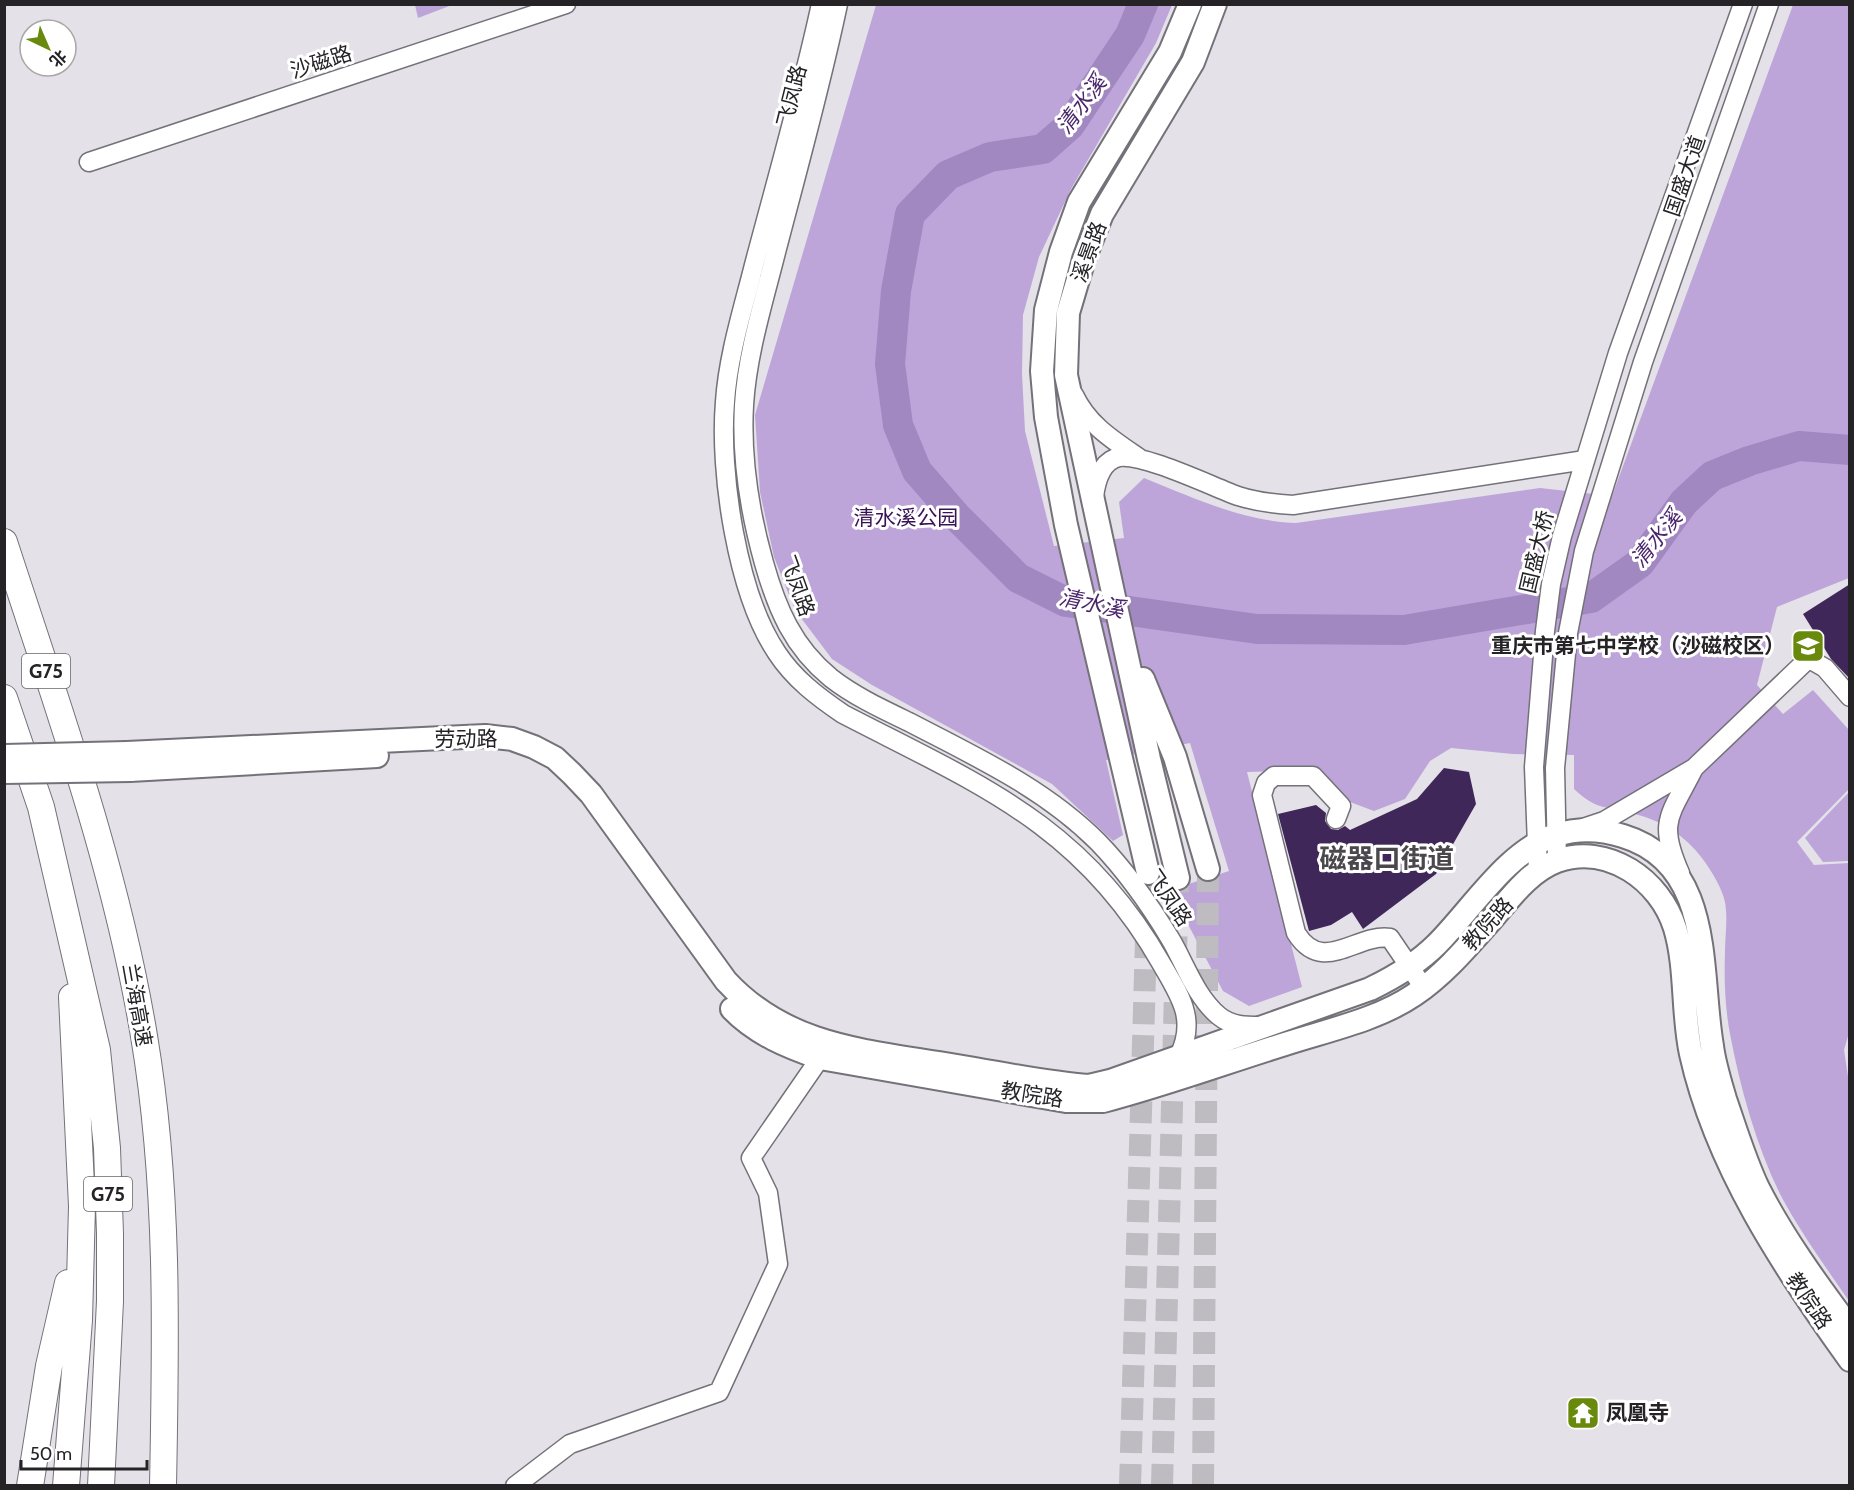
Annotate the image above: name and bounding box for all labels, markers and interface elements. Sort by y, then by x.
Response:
north arrow [18,18,78,78]
street label: 沙磁路 [287,40,355,83]
text: 北 [46,46,70,71]
street label: 飞凤路 [772,62,811,129]
water label: 清水溪 [1051,68,1113,139]
street label: 国盛大道 [1659,132,1710,220]
street label: 溪景路 [1066,218,1111,286]
water label: 清水溪 [1625,503,1689,572]
park label: 清水溪公园 [854,505,959,530]
street label: 国盛大桥 [1515,508,1558,596]
street label: 飞凤路 [775,552,820,620]
water label: 清水溪 [1057,583,1129,624]
school or university icon: 重庆市第七中学校（沙磁校区） [1790,628,1826,664]
place label: 重庆市第七中学校（沙磁校区） [1491,633,1785,658]
road number: G75 [22,654,70,688]
street label: 劳动路 [435,726,498,751]
district label: 磁器口街道 [1320,842,1455,875]
street label: 飞凤路 [1141,865,1197,931]
street label: 教院路 [1457,892,1518,955]
street label: 兰海高速 [118,961,157,1048]
street label: 教院路 [999,1077,1065,1112]
road number: G75 [84,1177,132,1211]
street label: 教院路 [1781,1268,1837,1334]
temple icon: 凤凰寺 [1565,1395,1601,1431]
place label: 凤凰寺 [1606,1400,1669,1425]
scale bar [21,1433,147,1471]
text: 50 m [30,1443,72,1465]

